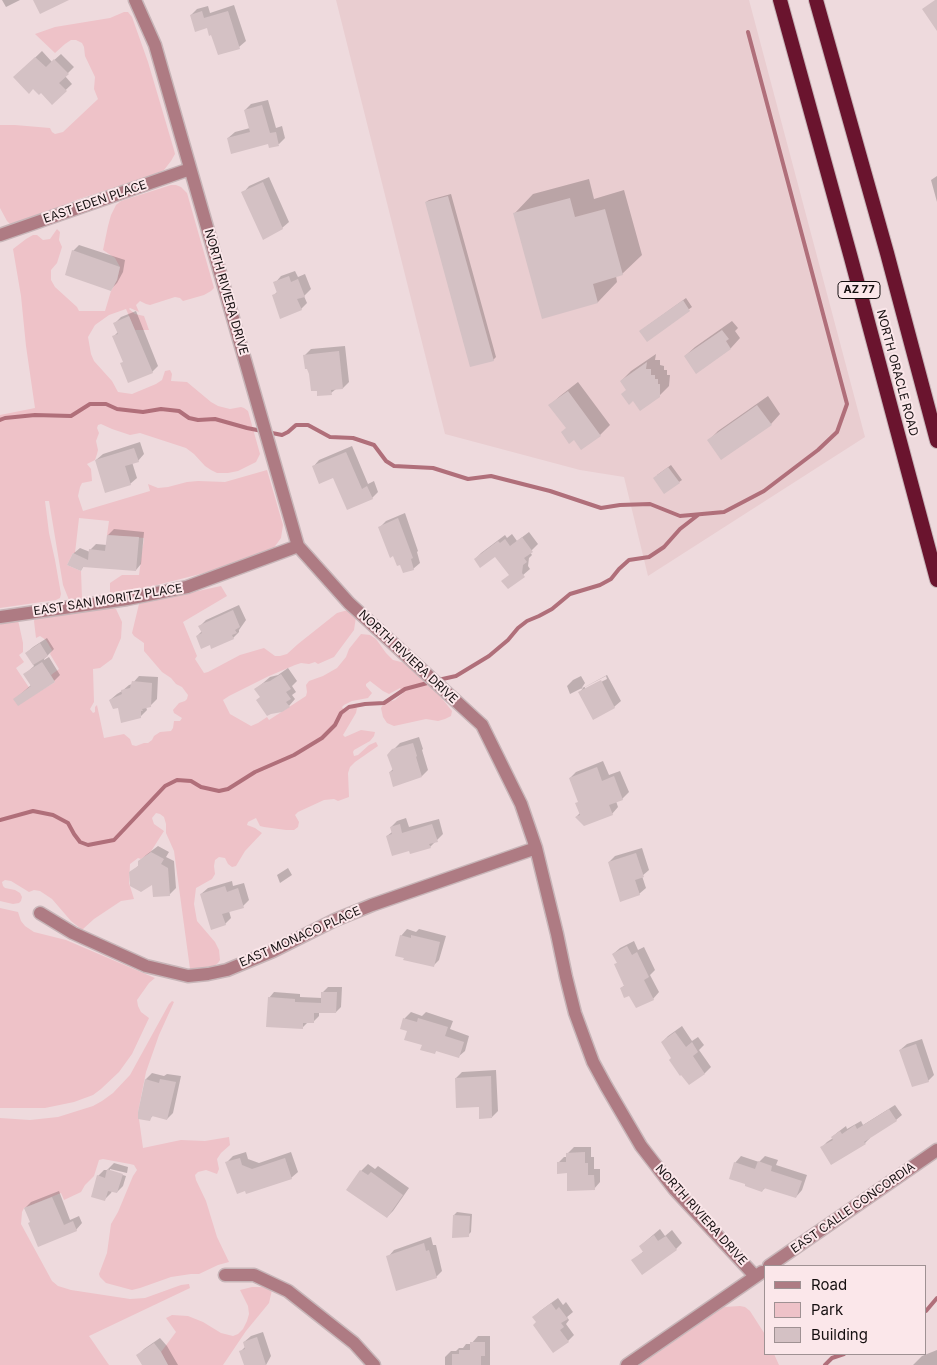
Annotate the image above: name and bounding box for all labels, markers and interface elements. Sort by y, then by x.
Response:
street label: EAST EDEN PLACE [42,178,148,226]
street label: NORTH RIVIERA DRIVE [201,227,251,357]
road number: AZ 77 [838,282,880,298]
street label: NORTH ORACLE ROAD [873,308,921,438]
street label: EAST SAN MORITZ PLACE [32,581,184,619]
street label: NORTH RIVIERA DRIVE [356,607,460,707]
street label: EAST MONACO PLACE [237,904,363,970]
street label: EAST CALLE CONCORDIA [788,1160,918,1256]
street label: NORTH RIVIERA DRIVE [652,1162,750,1268]
legend [764,1265,927,1355]
text: Road [811,1275,847,1294]
text: Park [811,1300,843,1319]
text: Building [811,1325,868,1344]

